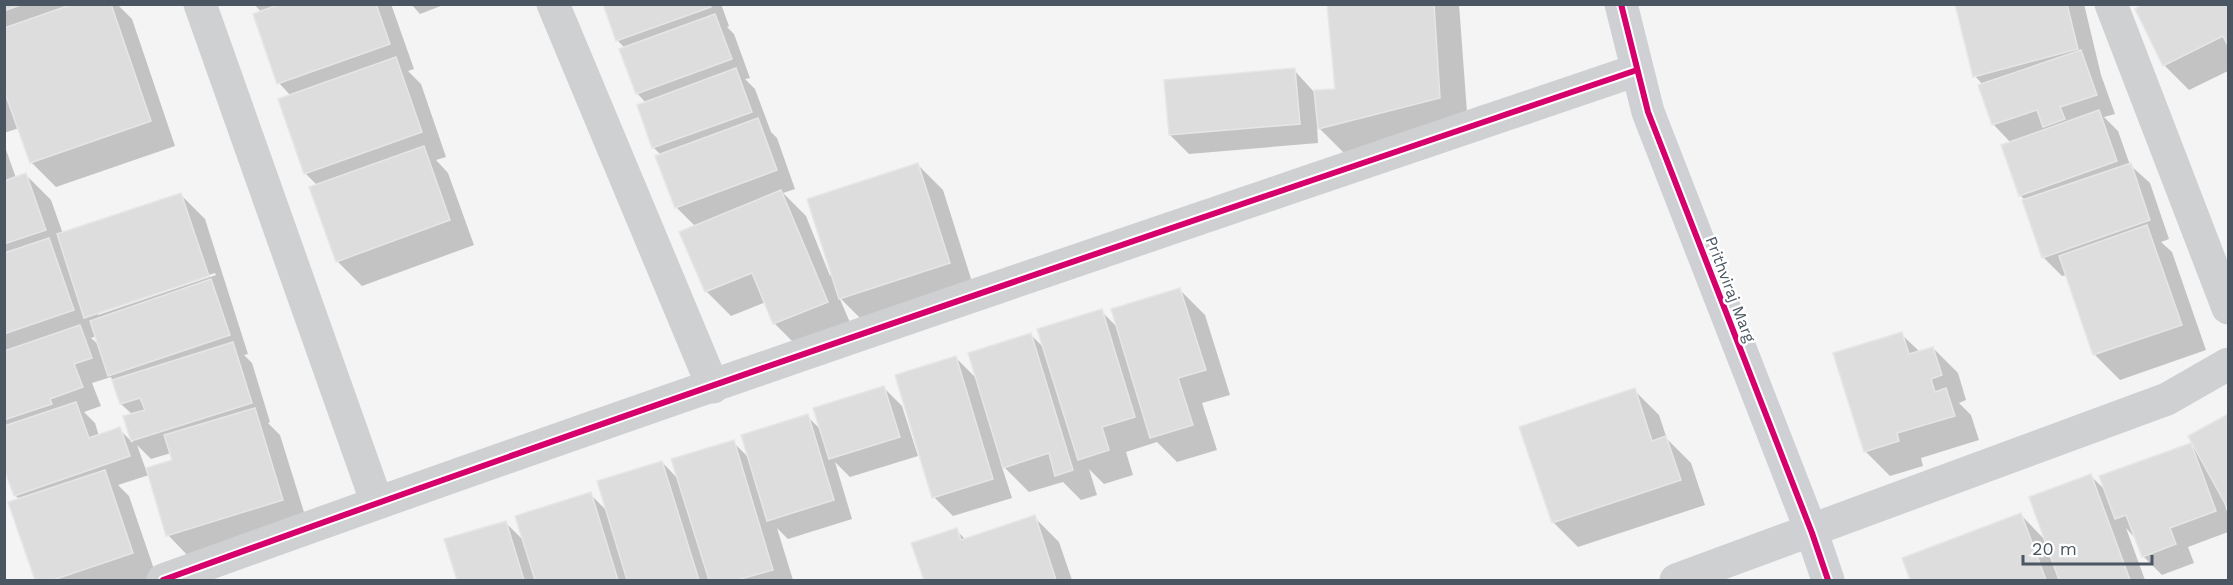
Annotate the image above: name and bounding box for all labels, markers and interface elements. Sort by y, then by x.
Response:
street label: Prithviraj Marg [1702,234,1760,345]
scale bar [2023,528,2152,566]
text: 20 m [2032,538,2077,559]

